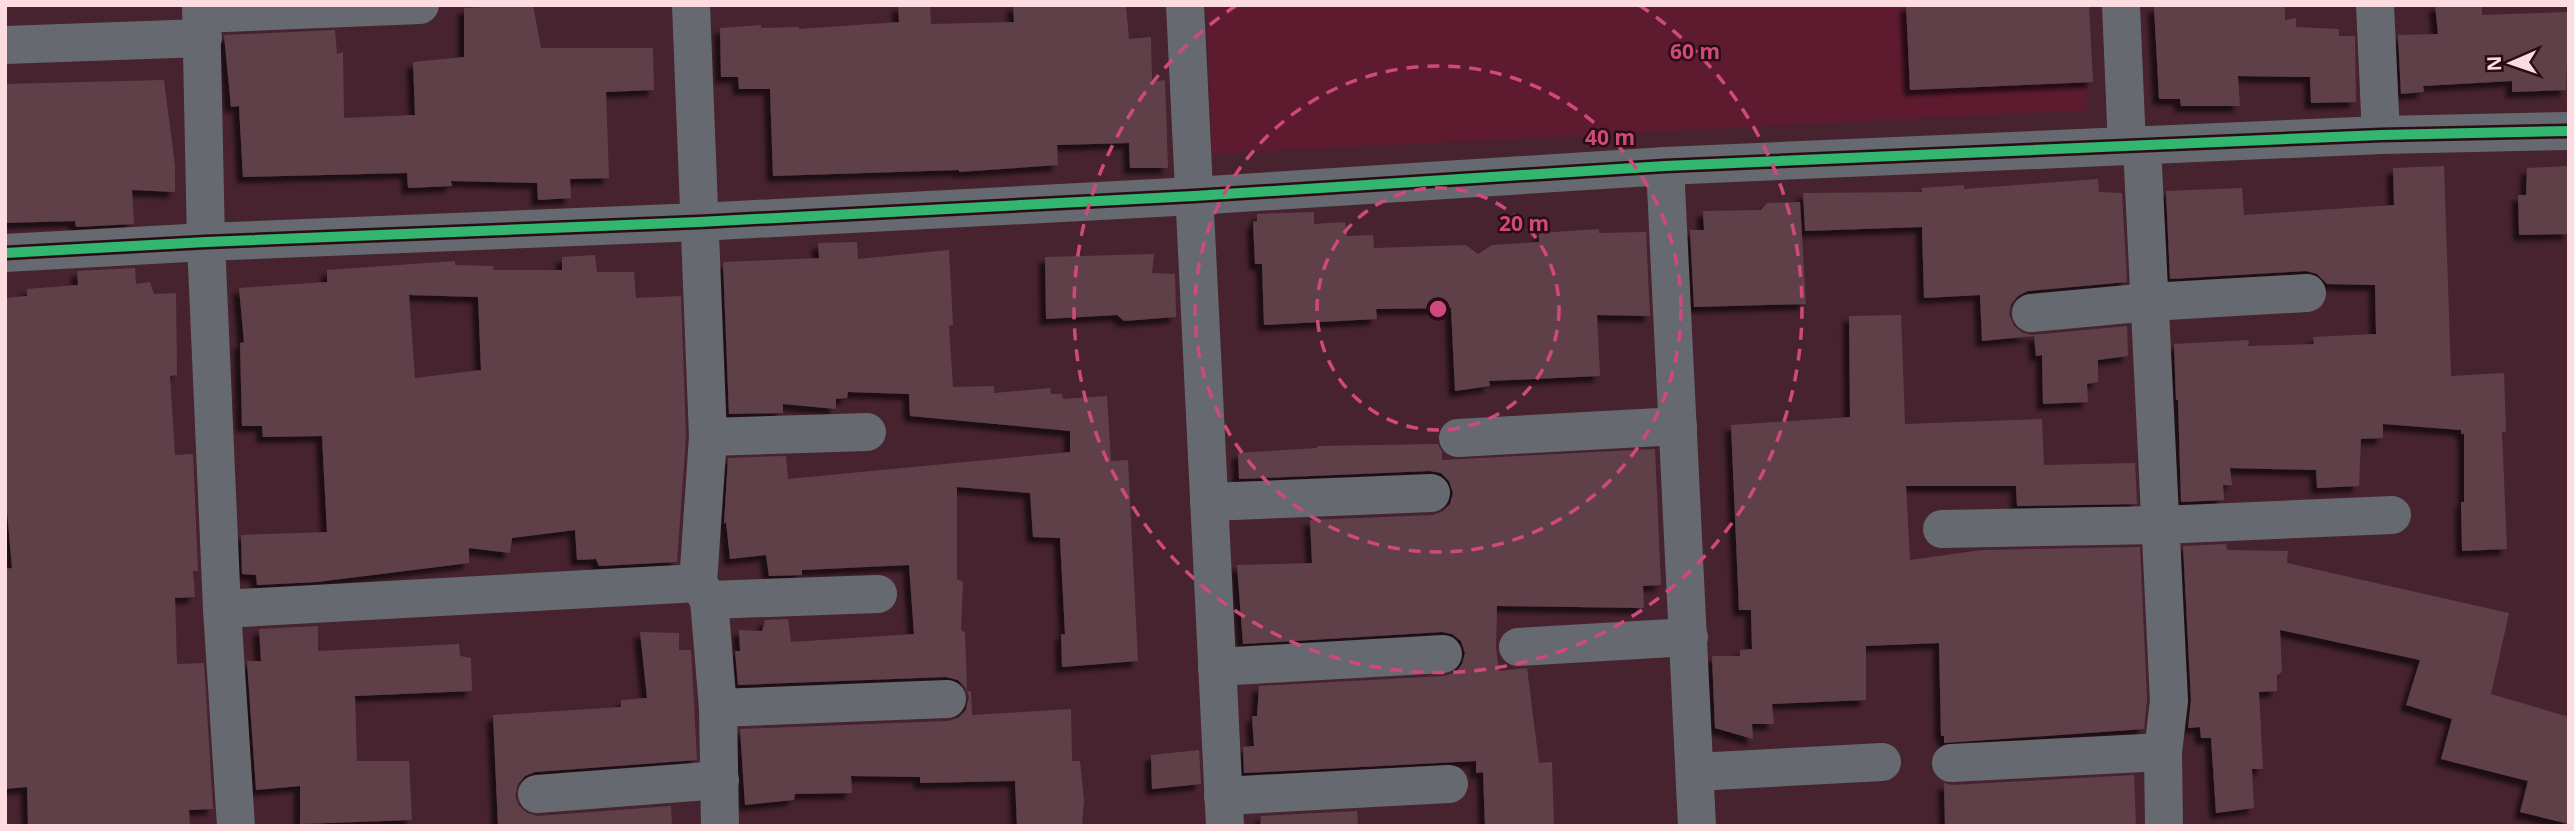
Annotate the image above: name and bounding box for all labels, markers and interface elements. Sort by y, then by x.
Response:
north arrow [2476,28,2546,98]
text: 60 m [1670,37,1720,65]
text: N [2481,55,2507,72]
text: 40 m [1585,123,1635,151]
text: 20 m [1499,209,1549,237]
centre of rings [1426,297,1450,321]

